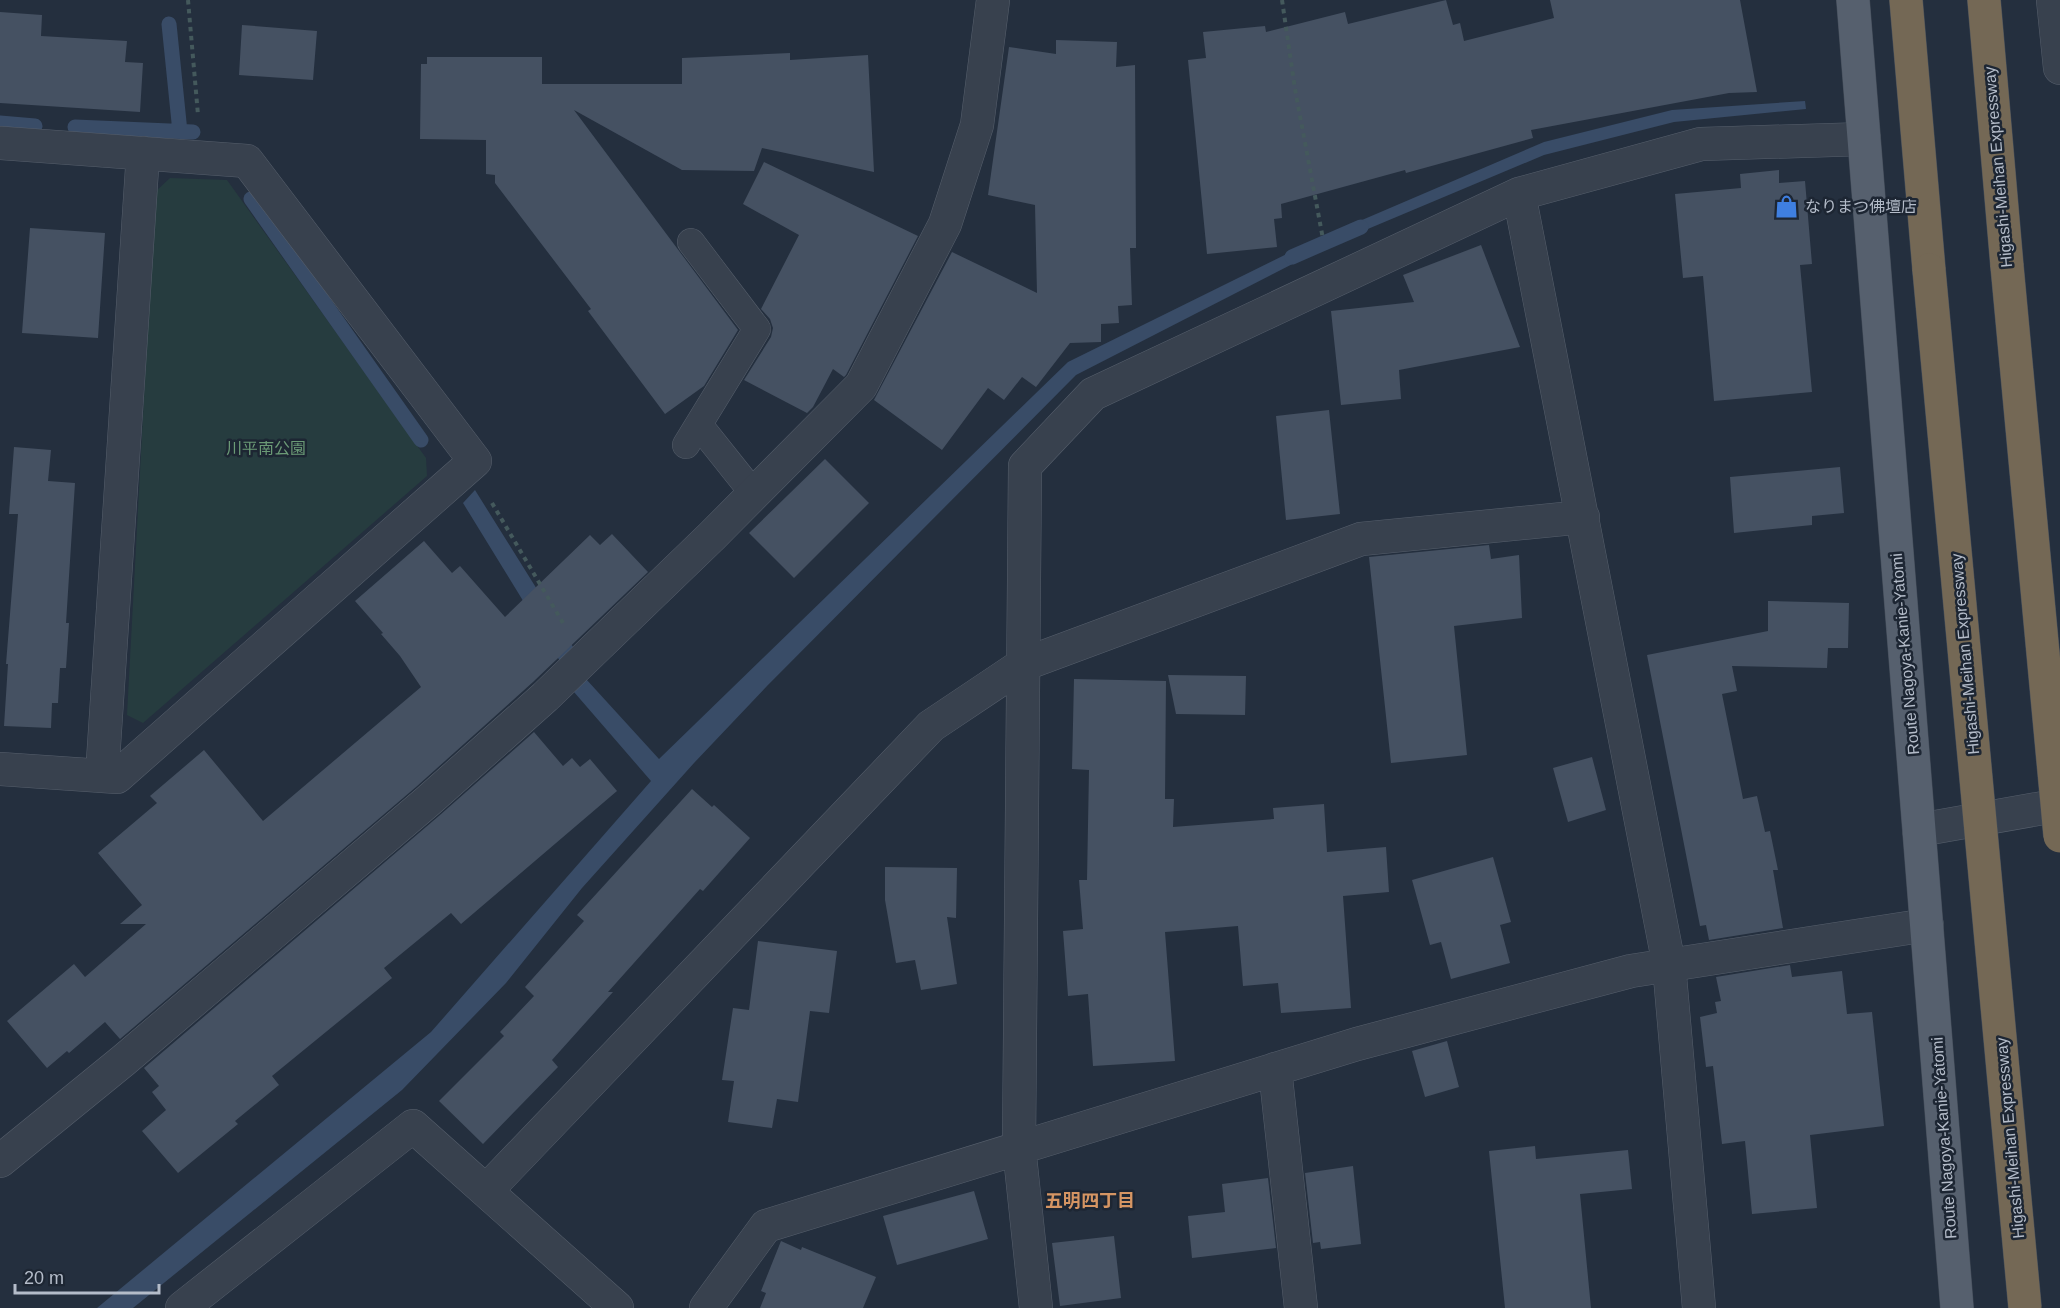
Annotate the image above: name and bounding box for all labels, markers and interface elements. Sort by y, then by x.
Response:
street label: Higashi-Meihan Expressway [1981,66,2015,268]
shop icon: なりまつ佛壇店 [1774,193,1800,219]
place label: なりまつ佛壇店 [1805,198,1917,215]
park label: 川平南公園 [226,440,306,457]
street label: Route Nagoya-Kanie-Yatomi [1888,552,1922,756]
street label: Higashi-Meihan Expressway [1948,553,1982,755]
street label: Route Nagoya-Kanie-Yatomi [1928,1036,1960,1240]
street label: Higashi-Meihan Expressway [1993,1037,2027,1239]
district label: 五明四丁目 [1045,1191,1135,1211]
scale bar [15,1257,159,1295]
text: 20 m [24,1268,64,1288]

